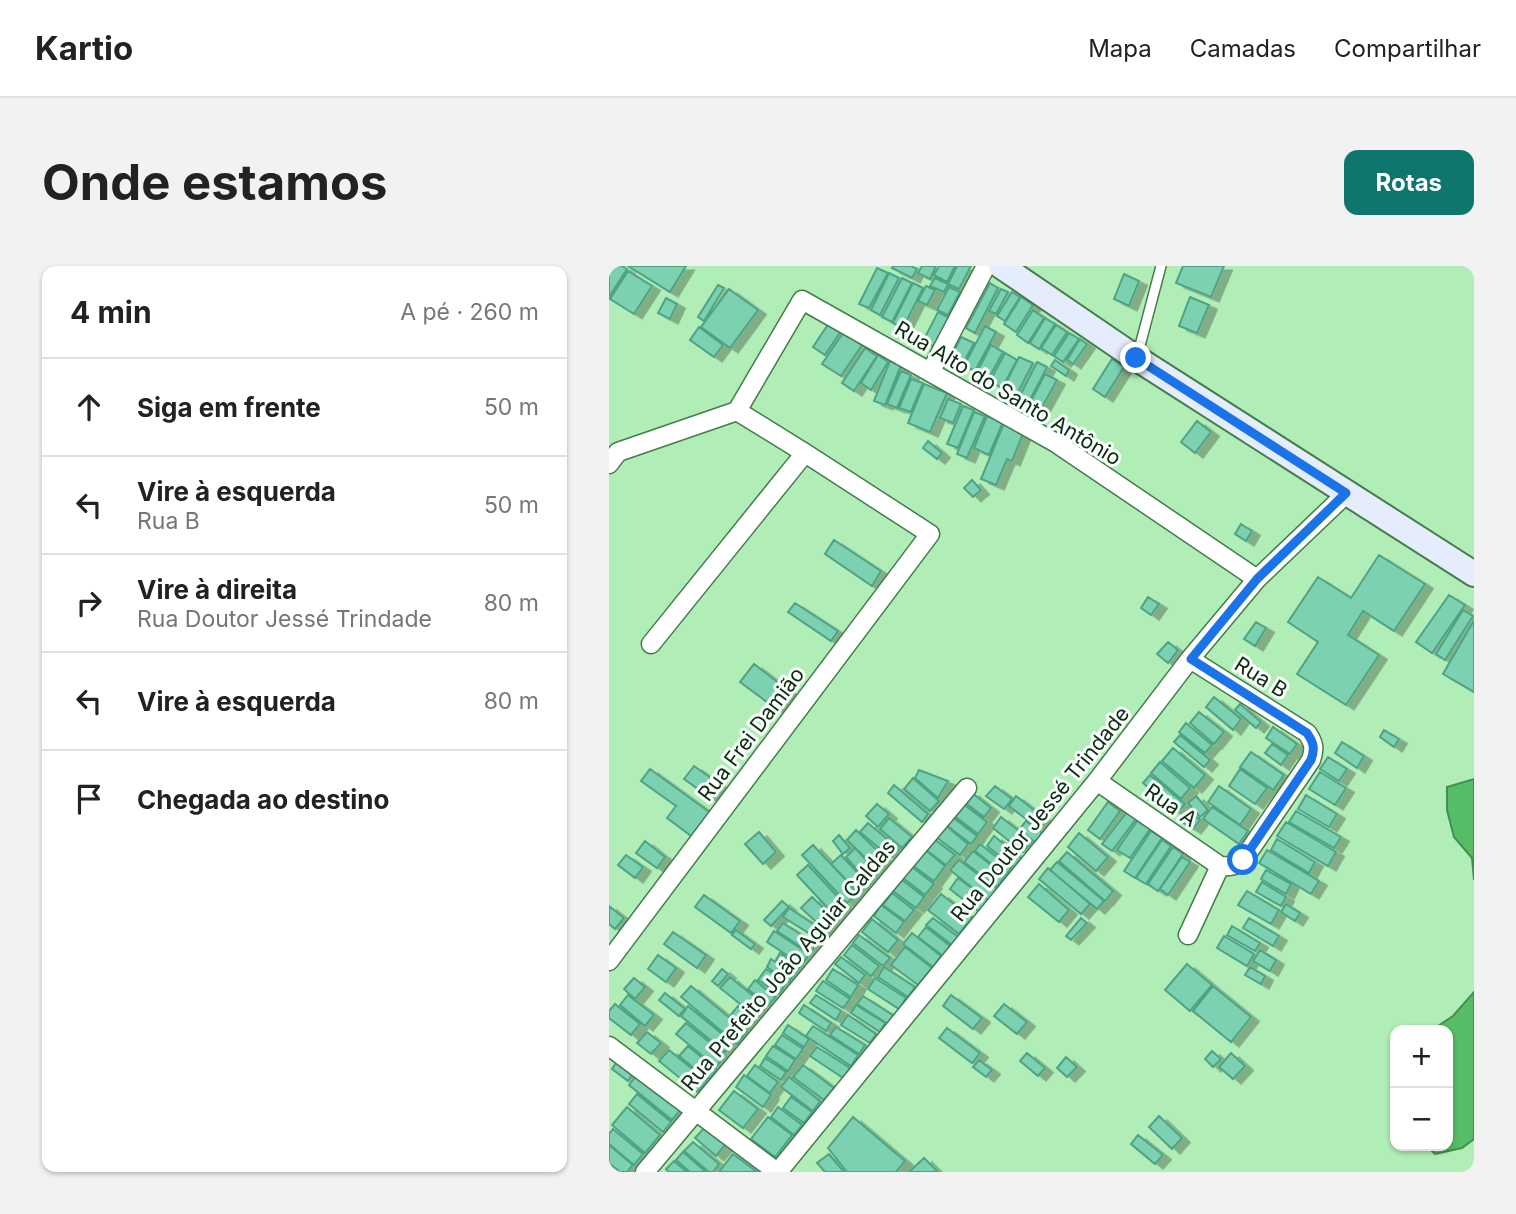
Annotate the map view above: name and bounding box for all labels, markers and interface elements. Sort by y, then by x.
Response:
text: Kartio [35,28,133,68]
text: Mapa [1088,34,1152,63]
text: Camadas [1190,34,1296,63]
text: Compartilhar [1334,34,1481,63]
button: Rotas [1344,150,1474,215]
text: Onde estamos [42,153,387,212]
text: 4 min [70,294,152,330]
text: A pé · 260 m [400,298,539,326]
street label: Rua Alto do Santo Antônio [891,316,1125,470]
route end [1120,342,1151,373]
icon: ahead [70,388,108,426]
text: Siga em frente [137,392,321,423]
text: 50 m [484,393,539,421]
text: Vire à esquerda [137,476,336,507]
icon: left [70,486,108,524]
text: 50 m [484,491,539,519]
text: Rua B [137,507,200,535]
text: Vire à direita [137,574,297,605]
icon: right [70,584,108,622]
text: 80 m [484,589,539,617]
text: Rua Doutor Jessé Trindade [137,605,432,633]
street label: Rua B [1230,651,1292,703]
street label: Rua Frei Damião [693,662,809,806]
icon: left [70,682,108,720]
text: Vire à esquerda [137,686,336,717]
text: 80 m [484,687,539,715]
street label: Rua Doutor Jessé Trindade [946,702,1134,926]
street label: Rua A [1140,778,1202,832]
icon: arrive [70,780,108,818]
text: Chegada ao destino [137,784,389,815]
street label: Rua Prefeito João Aguiar Caldas [676,834,900,1096]
route start [1227,844,1258,875]
map controls [1390,1025,1453,1151]
button: + [1390,1025,1453,1088]
button: − [1390,1088,1453,1151]

